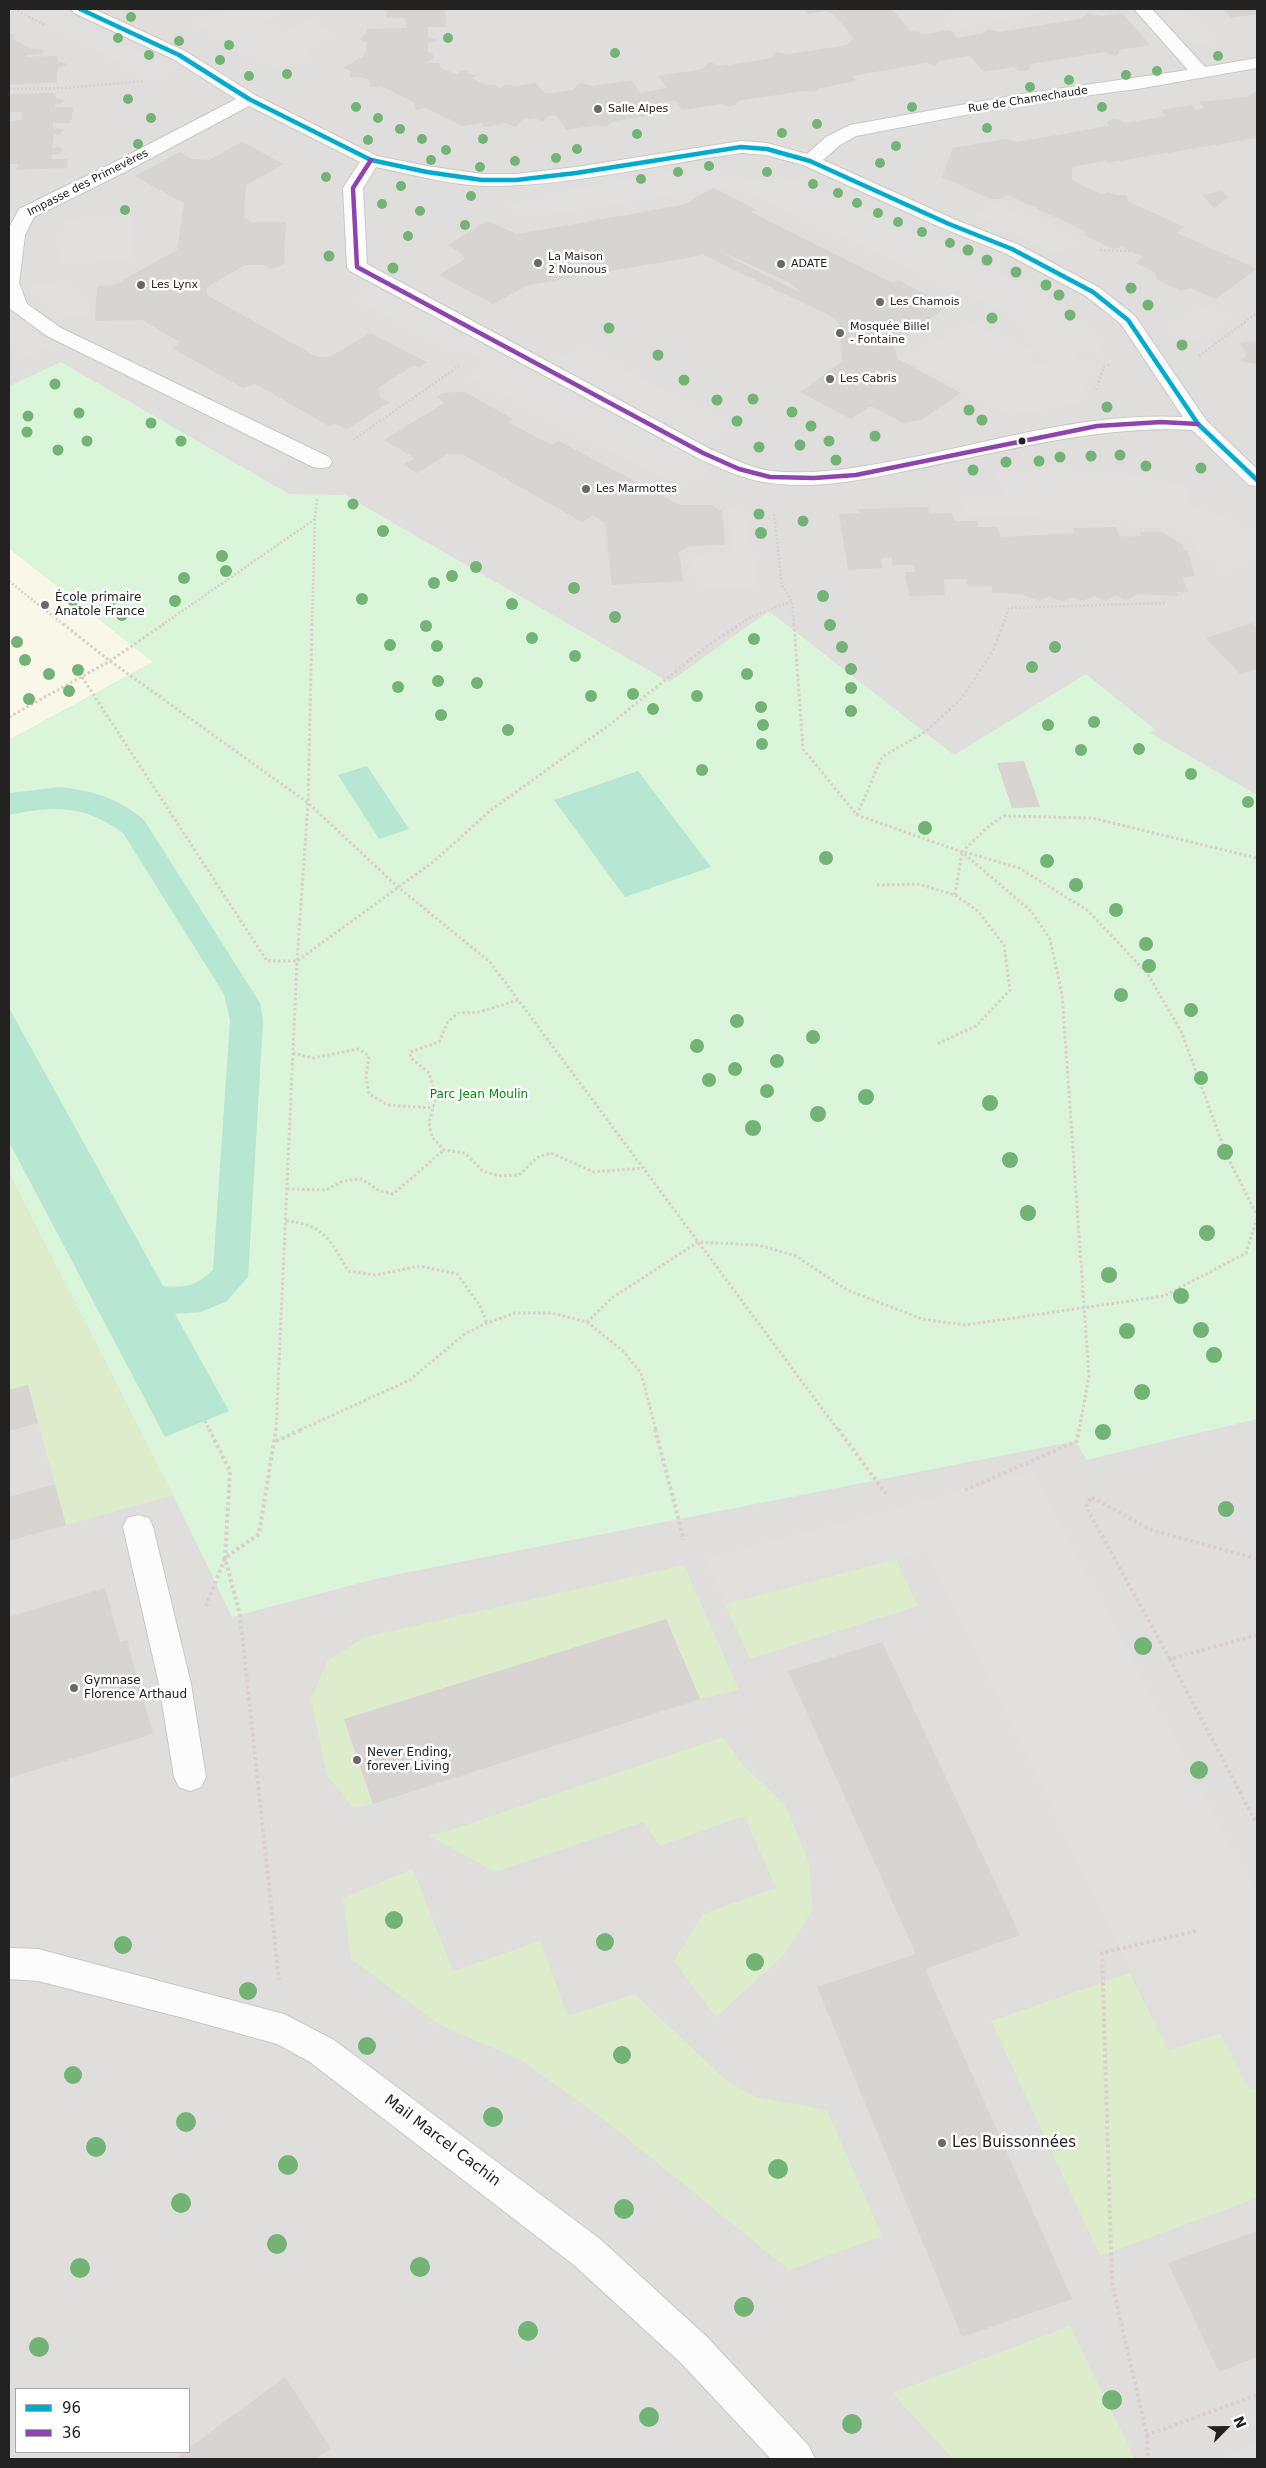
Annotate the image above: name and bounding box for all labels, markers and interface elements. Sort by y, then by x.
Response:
street label: Rue de Chamechaude [967,84,1089,116]
place label: Salle Alpes [608,102,668,116]
marker: Salle Alpes [592,103,604,115]
street label: Impasse des Primevères [25,147,151,219]
place label: La Maison 2 Nounous [548,250,607,276]
marker: La Maison 2 Nounous [532,257,544,269]
place label: ADATE [791,257,827,271]
marker: ADATE [775,258,787,270]
place label: Les Lynx [151,278,198,292]
marker: Les Lynx [135,279,147,291]
place label: Les Chamois [890,295,960,309]
marker: Les Chamois [874,296,886,308]
place label: Mosquée Billel - Fontaine [850,320,929,346]
marker: Mosquée Billel - Fontaine [834,327,846,339]
place label: Les Cabris [840,372,897,386]
marker: Les Cabris [824,373,836,385]
unlabelled marker [1017,436,1027,446]
place label: Les Marmottes [596,482,677,496]
marker: Les Marmottes [580,483,592,495]
place label: École primaire Anatole France [55,591,145,619]
marker: École primaire Anatole France [39,599,51,611]
park label: Parc Jean Moulin [430,1088,528,1102]
place label: Gymnase Florence Arthaud [84,1674,187,1702]
marker: Gymnase Florence Arthaud [68,1682,80,1694]
place label: Never Ending, forever Living [367,1746,452,1774]
marker: Never Ending, forever Living [351,1754,363,1766]
street label: Mail Marcel Cachin [380,2091,504,2191]
place label: Les Buissonnées [952,2134,1076,2152]
marker: Les Buissonnées [936,2137,948,2149]
legend [15,2388,190,2453]
text: 96 [62,2399,81,2417]
north arrow [1201,2403,1251,2453]
text: N [1230,2414,1249,2431]
text: 36 [62,2424,81,2442]

